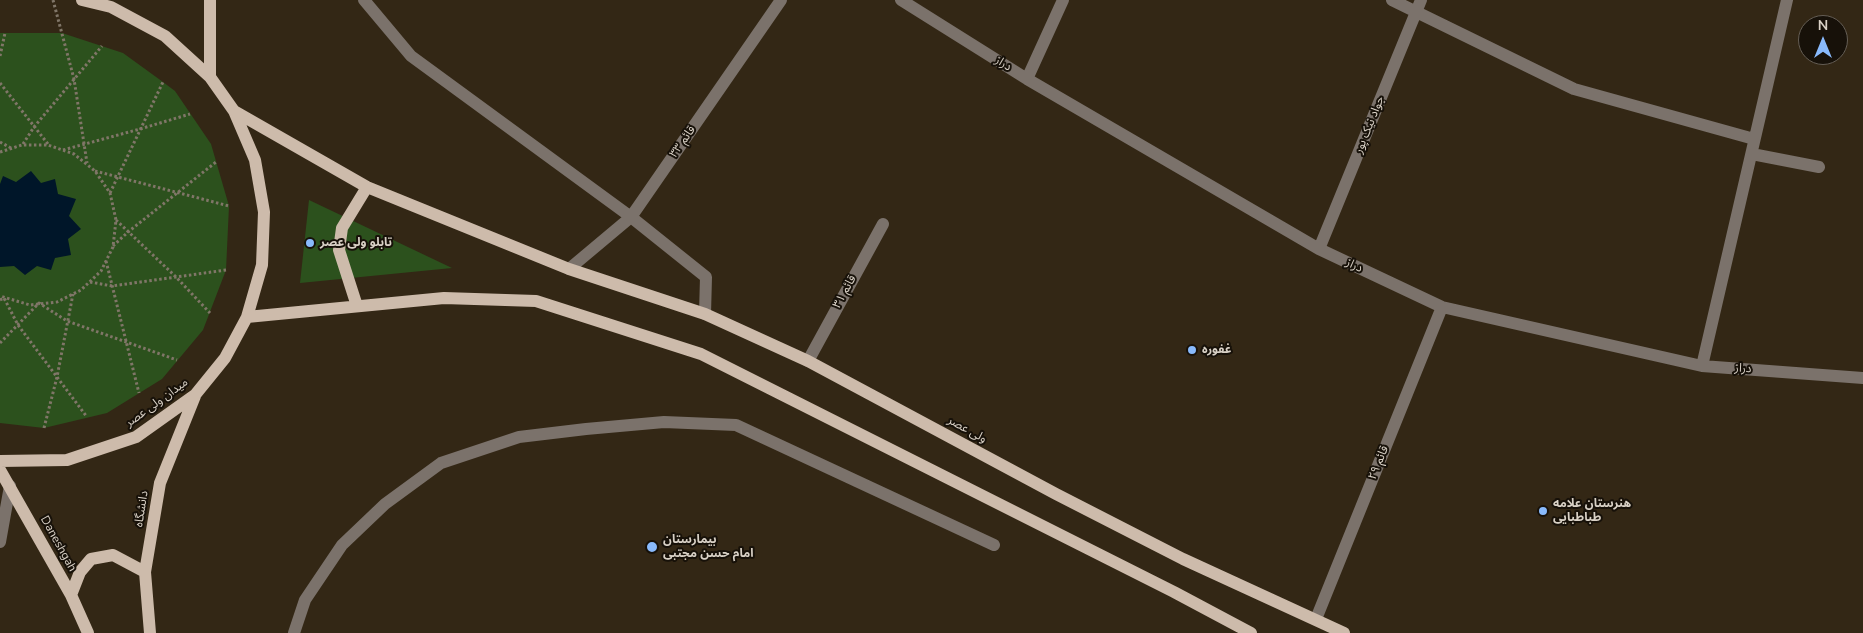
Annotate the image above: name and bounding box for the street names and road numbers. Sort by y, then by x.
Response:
street label: دراز [992,53,1014,75]
street label: جواد نیک پور [1352,94,1388,156]
street label: قائم ۳۳ [667,123,699,161]
street label: دراز [1343,256,1365,276]
street label: قائم ۳۱ [830,273,860,311]
street label: دراز [1734,361,1752,377]
street label: میدان ولی عصر [123,375,191,431]
street label: ولی عصر [945,413,989,447]
street label: قائم ۲۹ [1366,444,1392,482]
street label: دانشگاه [132,490,152,528]
street label: Daneshgah [37,514,79,574]

